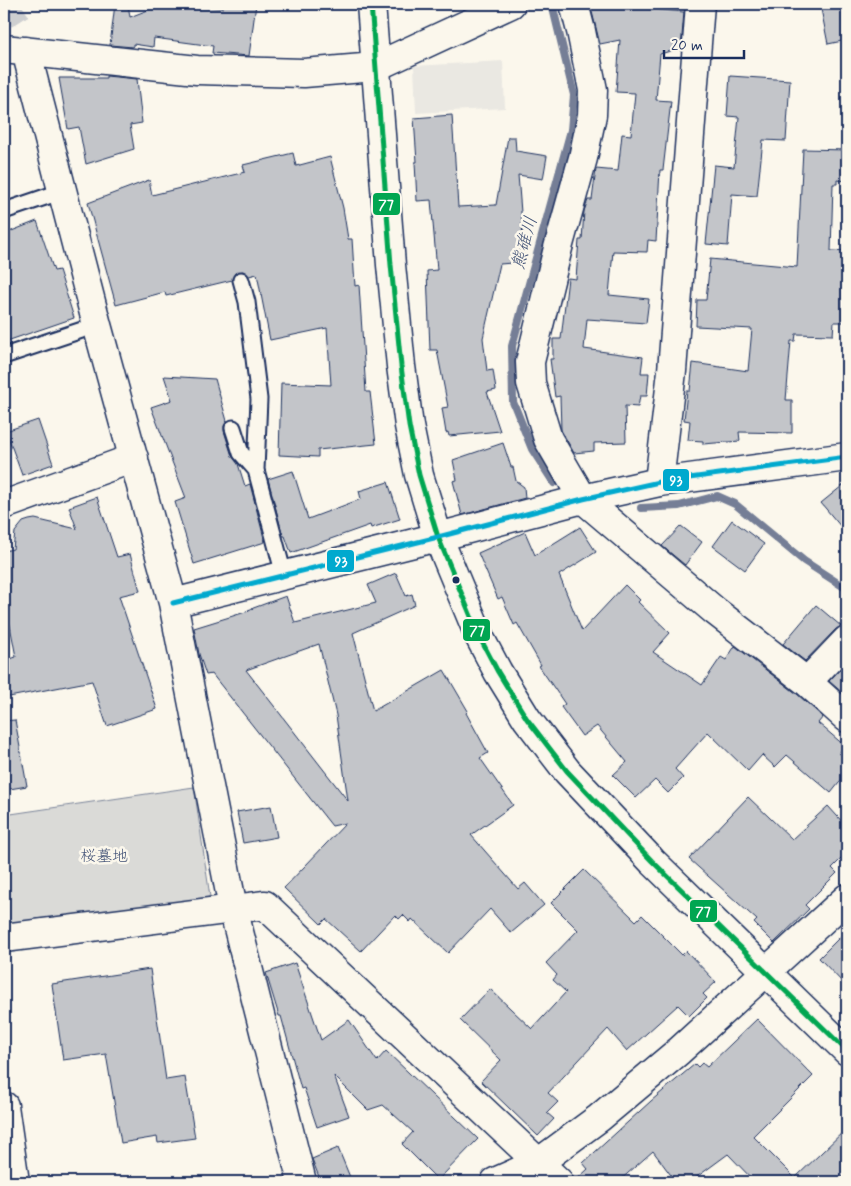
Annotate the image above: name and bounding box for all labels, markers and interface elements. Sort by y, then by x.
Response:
scale bar [664,28,744,60]
text: 20 m [671,36,703,56]
line badge: 77 [372,192,401,216]
text: 77 [378,196,394,214]
water label: 熊碓川 [506,214,544,272]
line badge: 93 [662,468,690,492]
text: 93 [670,472,682,490]
line badge: 93 [326,549,355,573]
text: 93 [335,553,347,571]
unlabelled marker [451,575,461,585]
line badge: 77 [462,618,491,642]
text: 77 [469,622,485,640]
park label: 桜墓地 [80,846,128,867]
line badge: 77 [689,899,718,923]
text: 77 [695,903,711,921]

